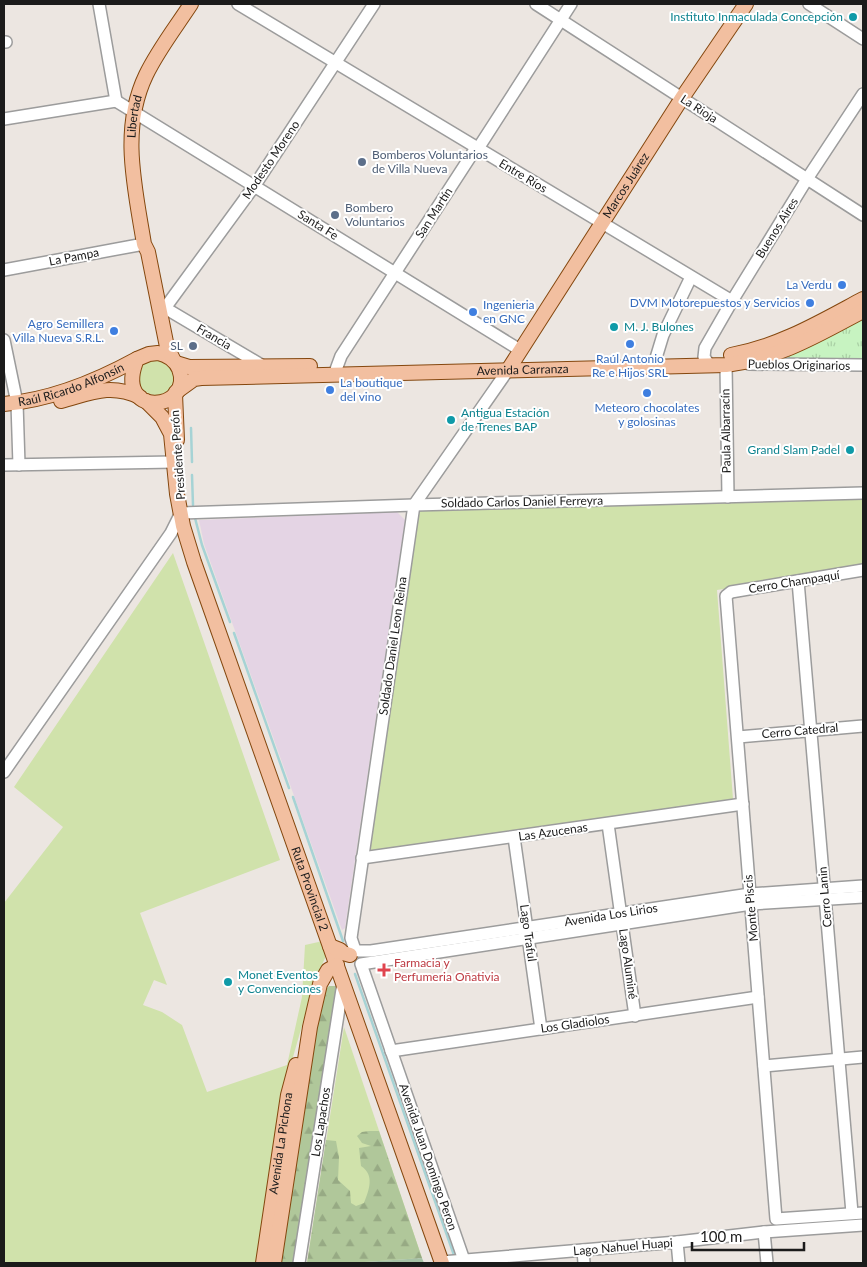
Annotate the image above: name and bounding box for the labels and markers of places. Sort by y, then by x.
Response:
place label: Instituto Inmaculada Concepción [670,9,843,24]
marker: Instituto Inmaculada Concepción [847,11,859,23]
place label: Bomberos Voluntarios de Villa Nueva [372,147,488,176]
marker: Bomberos Voluntarios de Villa Nueva [356,156,368,168]
place label: Bombero Voluntarios [345,200,405,229]
marker: Bombero Voluntarios [329,209,341,221]
place label: La Verdu [786,277,832,292]
marker: La Verdu [836,279,848,291]
place label: DVM Motorepuestos y Servicios [630,295,800,310]
place label: Ingenieria en GNC [483,297,535,326]
marker: DVM Motorepuestos y Servicios [804,297,816,309]
marker: Ingenieria en GNC [467,306,479,318]
place label: Agro Semillera Villa Nueva S.R.L. [13,316,104,345]
place label: M. J. Bulones [624,319,694,334]
marker: M. J. Bulones [608,321,620,333]
marker: Agro Semillera Villa Nueva S.R.L. [108,325,120,337]
place label: SL [170,338,183,353]
marker: Raúl Antonio Re e Hijos SRL [624,338,636,350]
marker: SL [187,340,199,352]
place label: Raúl Antonio Re e Hijos SRL [592,351,668,380]
place label: La boutique del vino [340,375,403,404]
marker: La boutique del vino [324,384,336,396]
marker: Meteoro chocolates y golosinas [641,387,653,399]
place label: Meteoro chocolates y golosinas [595,400,699,429]
place label: Antigua Estación de Trenes BAP [461,405,549,434]
marker: Antigua Estación de Trenes BAP [445,414,457,426]
place label: Grand Slam Padel [748,442,840,457]
marker: Grand Slam Padel [844,444,856,456]
place label: Farmacia y Perfumeria Oñativia [394,955,500,984]
marker: Farmacia y Perfumeria Oñativia [378,964,390,976]
place label: Monet Eventos y Convenciones [238,967,321,996]
marker: Monet Eventos y Convenciones [222,976,234,988]

